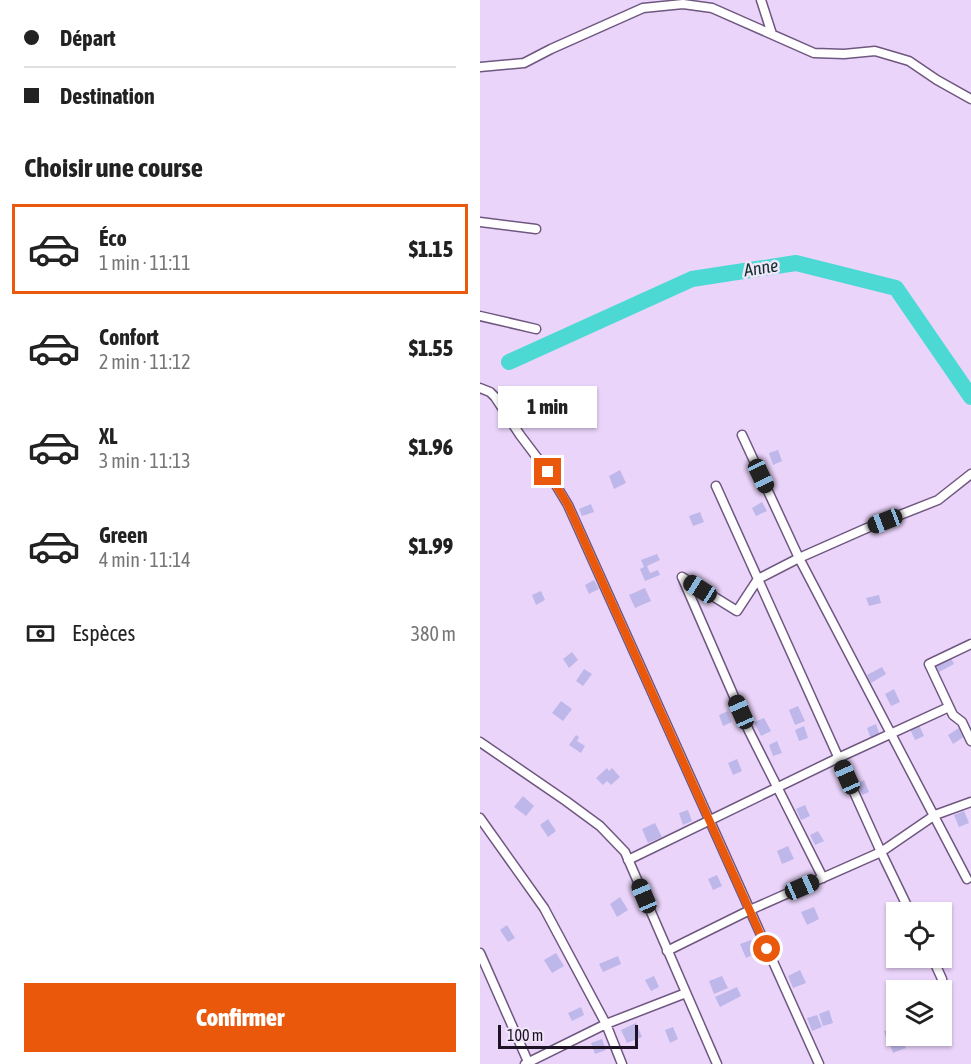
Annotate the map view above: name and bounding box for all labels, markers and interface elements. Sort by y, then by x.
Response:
text: Départ [60,25,116,51]
text: Destination [60,83,155,109]
text: Choisir une course [24,152,203,183]
icon: car [27,222,81,276]
text: Éco [99,225,127,251]
text: $1.15 [409,236,453,262]
text: 1 min · 11:11 [99,251,191,274]
water label: Anne [741,254,780,281]
icon: car [27,321,81,375]
text: Confort [99,324,159,350]
text: $1.55 [409,335,453,361]
text: 2 min · 11:12 [99,350,191,373]
callout: 1 min [499,385,598,427]
text: 1 min [527,395,568,418]
icon: car [27,420,81,474]
text: XL [99,423,117,449]
text: $1.96 [409,434,453,460]
text: 3 min · 11:13 [99,449,191,472]
car [745,456,777,496]
route end [534,458,561,485]
car [865,506,905,536]
icon: car [27,519,81,573]
text: Green [99,522,148,548]
text: $1.99 [409,533,453,559]
text: 4 min · 11:14 [99,548,191,571]
car [680,572,720,606]
icon: cash [24,617,57,650]
text: Espèces [72,620,135,646]
text: 380 m [411,622,456,645]
car [725,692,757,732]
car [831,757,863,797]
car [782,871,822,903]
car [629,876,659,916]
map controls [886,902,952,1046]
button: locate [886,902,952,968]
route start [753,935,780,962]
button: layers [886,980,952,1046]
button: Confirmer [24,983,456,1052]
scale bar [498,1022,638,1050]
text: 100 m [507,1026,543,1044]

